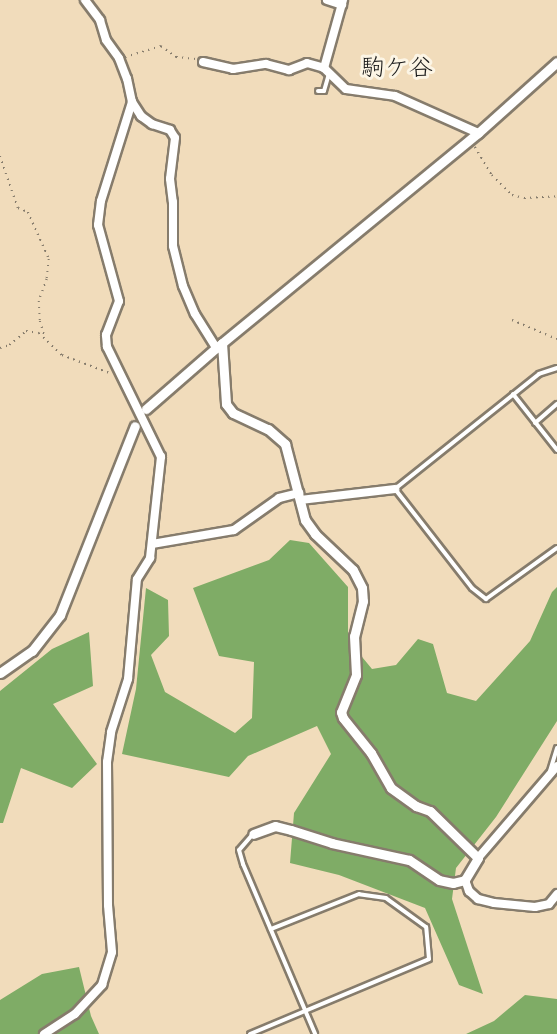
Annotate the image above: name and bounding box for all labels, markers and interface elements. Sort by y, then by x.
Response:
district label: 駒ケ谷 [361,53,433,81]

